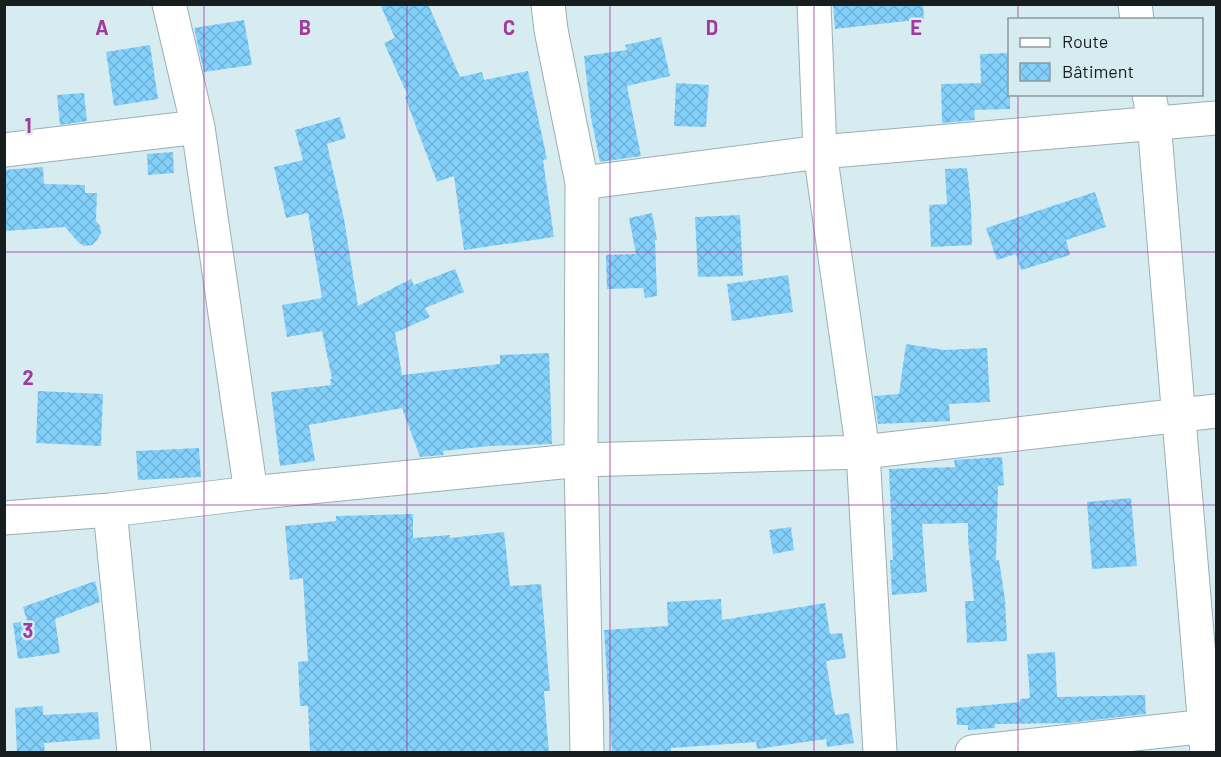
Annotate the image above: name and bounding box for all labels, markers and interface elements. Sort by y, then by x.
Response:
text: A [95,15,109,39]
text: B [299,15,311,39]
text: C [503,15,515,39]
text: D [706,15,718,39]
text: E [910,15,922,39]
legend [1008,18,1203,96]
text: Route [1062,30,1108,52]
text: Bâtiment [1062,60,1134,82]
text: 1 [24,113,32,137]
text: 2 [22,365,34,389]
text: 3 [23,618,33,642]

